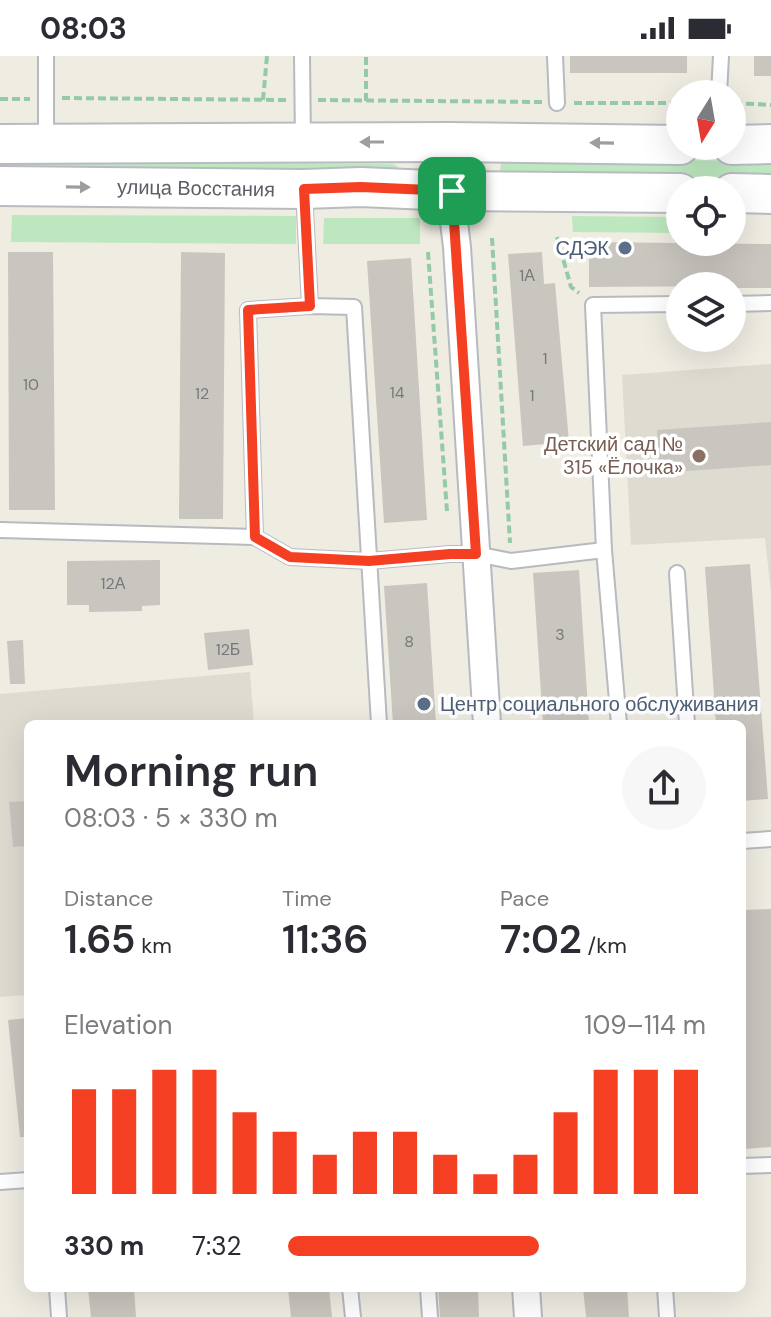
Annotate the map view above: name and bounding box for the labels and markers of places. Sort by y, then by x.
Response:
pin [418,157,486,225]
place label: СДЭК [555,235,609,261]
marker: СДЭК [616,239,634,257]
place label: Детский сад № 315 «Ёлочка» [544,431,683,480]
marker: Детский сад № 315 «Ёлочка» [690,447,708,465]
place label: Центр социального обслуживания [440,691,759,717]
marker: Центр социального обслуживания [415,695,433,713]

